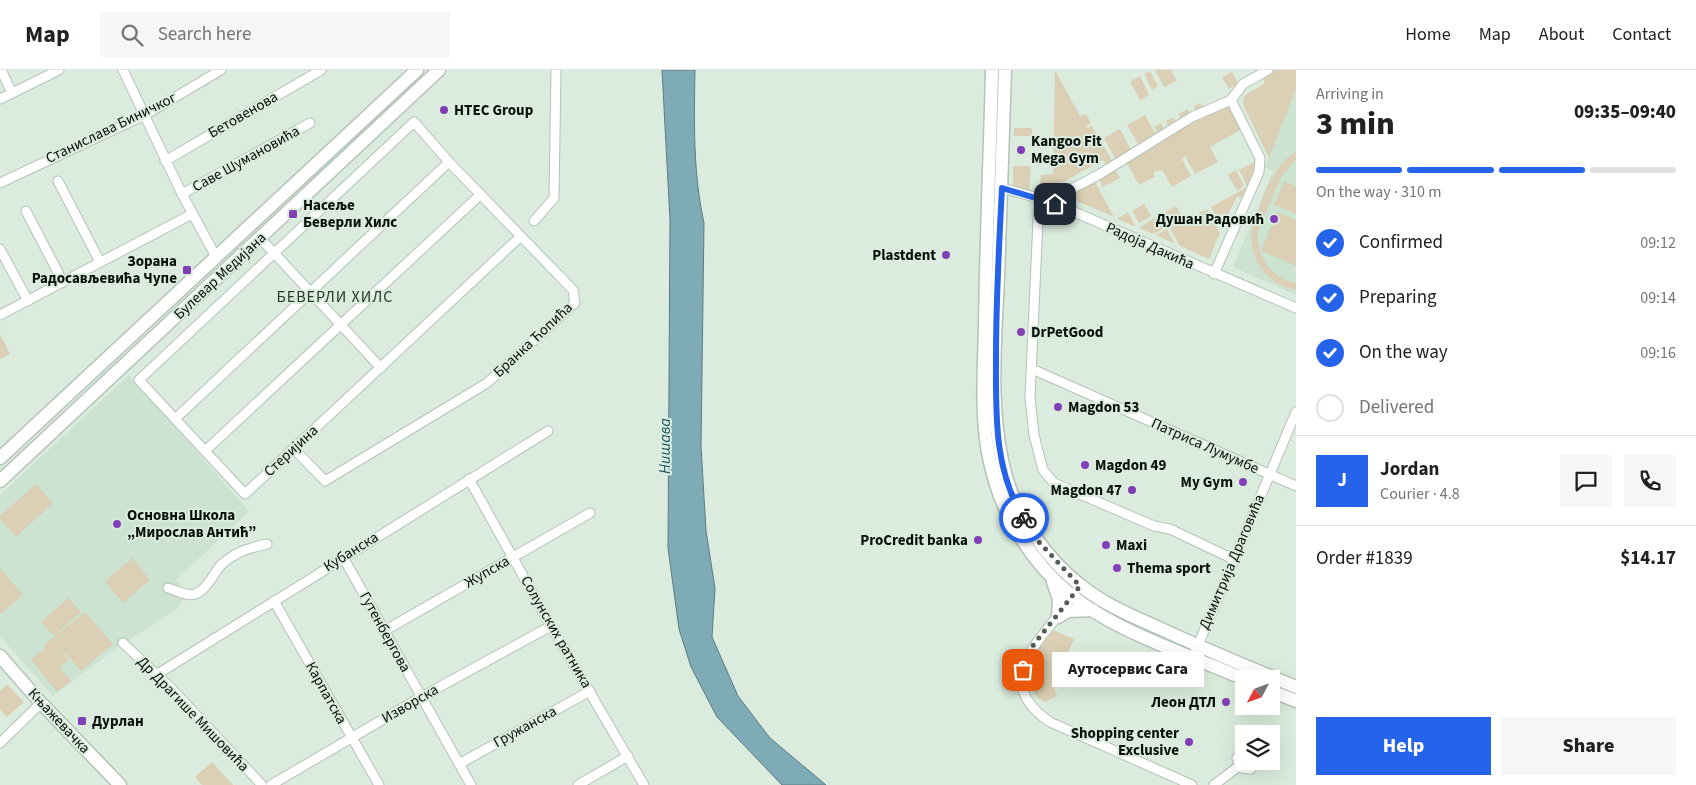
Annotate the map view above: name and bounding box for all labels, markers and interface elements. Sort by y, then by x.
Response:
search box [100,12,450,57]
text: Map [25,17,70,52]
icon: search [118,21,146,49]
text: Search here [158,21,251,48]
text: Home [1405,22,1451,47]
text: Map [1479,22,1511,47]
text: About [1539,22,1584,47]
text: Contact [1612,22,1671,47]
text: Arriving in [1316,83,1384,105]
street label: Станислава Биничког [42,87,180,169]
street label: Бетовенова [204,87,282,143]
text: 09:35–09:40 [1574,99,1676,126]
place label: HTEC Group [454,100,534,121]
text: 3 min [1316,101,1395,147]
marker: HTEC Group [438,104,450,116]
street label: Саве Шумановића [189,121,303,197]
place label: Kangoo Fit Mega Gym [1031,131,1102,169]
marker: Kangoo Fit Mega Gym [1015,144,1027,156]
text: On the way · 310 m [1316,181,1441,203]
pin [1034,183,1076,225]
icon: home [1041,190,1069,218]
place label: Насеље Беверли Хилс [303,195,397,233]
marker: Насеље Беверли Хилс [287,208,299,220]
place label: Душан Радовић [1156,209,1264,230]
marker: Душан Радовић [1268,213,1280,225]
street label: Радоја Дакића [1103,217,1197,275]
street label: Булевар Медијана [169,228,271,324]
icon: check [1316,229,1344,257]
text: Confirmed [1359,229,1443,256]
text: 09:12 [1640,232,1676,254]
place label: Plastdent [872,245,936,266]
marker: Plastdent [940,249,952,261]
place label: Зорана Радосављевића Чупе [32,251,177,289]
marker: Зорана Радосављевића Чупе [181,264,193,276]
icon: check [1316,284,1344,312]
text: Preparing [1359,284,1437,311]
district label: БЕВЕРЛИ ХИЛС [276,286,394,308]
text: 09:14 [1640,287,1676,309]
street label: Бранка Ћопића [489,298,577,382]
place label: DrPetGood [1031,322,1103,343]
marker: DrPetGood [1015,326,1027,338]
icon: check [1316,339,1344,367]
text: On the way [1359,339,1448,366]
text: 09:16 [1640,342,1676,364]
text: Delivered [1359,394,1434,421]
place label: Magdon 53 [1068,397,1139,418]
marker: Magdon 53 [1052,401,1064,413]
street label: Патриса Лумумбе [1148,413,1262,479]
water label: Нишава [654,418,676,474]
street label: Стеријина [259,420,323,482]
place label: Magdon 49 [1095,455,1166,476]
button: chat [1560,455,1612,507]
button: phone [1624,455,1676,507]
text: Jordan [1380,456,1439,483]
marker: Magdon 49 [1079,459,1091,471]
text: J [1337,467,1347,494]
place label: My Gym [1181,472,1233,493]
marker: My Gym [1237,476,1249,488]
place label: Magdon 47 [1051,480,1122,501]
text: Courier · 4.8 [1380,483,1460,505]
marker: Magdon 47 [1126,484,1138,496]
street label: Димитрија Драговића [1194,491,1270,633]
courier [999,493,1049,543]
icon: bike [1010,504,1038,532]
place label: Основна Школа „Мирослав Антић” [127,505,256,543]
marker: Основна Школа „Мирослав Антић” [111,518,123,530]
street label: Кубанска [320,527,382,577]
place label: ProCredit banka [860,530,968,551]
marker: ProCredit banka [972,534,984,546]
place label: Maxi [1116,535,1147,556]
marker: Maxi [1100,539,1112,551]
text: Order #1839 [1316,545,1413,572]
text: $14.17 [1620,545,1676,572]
street label: Жупска [460,551,514,593]
place label: Thema sport [1127,558,1211,579]
marker: Thema sport [1111,562,1123,574]
street label: Солунских ратника [515,572,597,692]
street label: Гутенбергова [354,588,416,676]
pin [1002,649,1044,691]
street label: Др Драгише Мишовића [132,651,254,777]
callout: Аутосервис Сага [1053,652,1206,688]
icon: bag [1009,656,1037,684]
street label: Карпатска [300,658,352,728]
text: Аутосервис Сага [1068,658,1188,680]
north arrow [1235,670,1280,715]
map controls [1235,670,1280,770]
street label: Изворска [378,679,442,729]
street label: Књажевачка [23,684,95,758]
place label: Леон ДТЛ [1150,692,1216,713]
marker: Леон ДТЛ [1220,696,1232,708]
street label: Гружанска [490,701,560,753]
place label: Дурлан [92,711,144,732]
marker: Дурлан [76,715,88,727]
button: Help [1316,717,1491,775]
button: Share [1501,717,1676,775]
place label: Shopping center Exclusive [1071,723,1179,761]
button: layers [1235,725,1280,770]
marker: Shopping center Exclusive [1183,736,1195,748]

